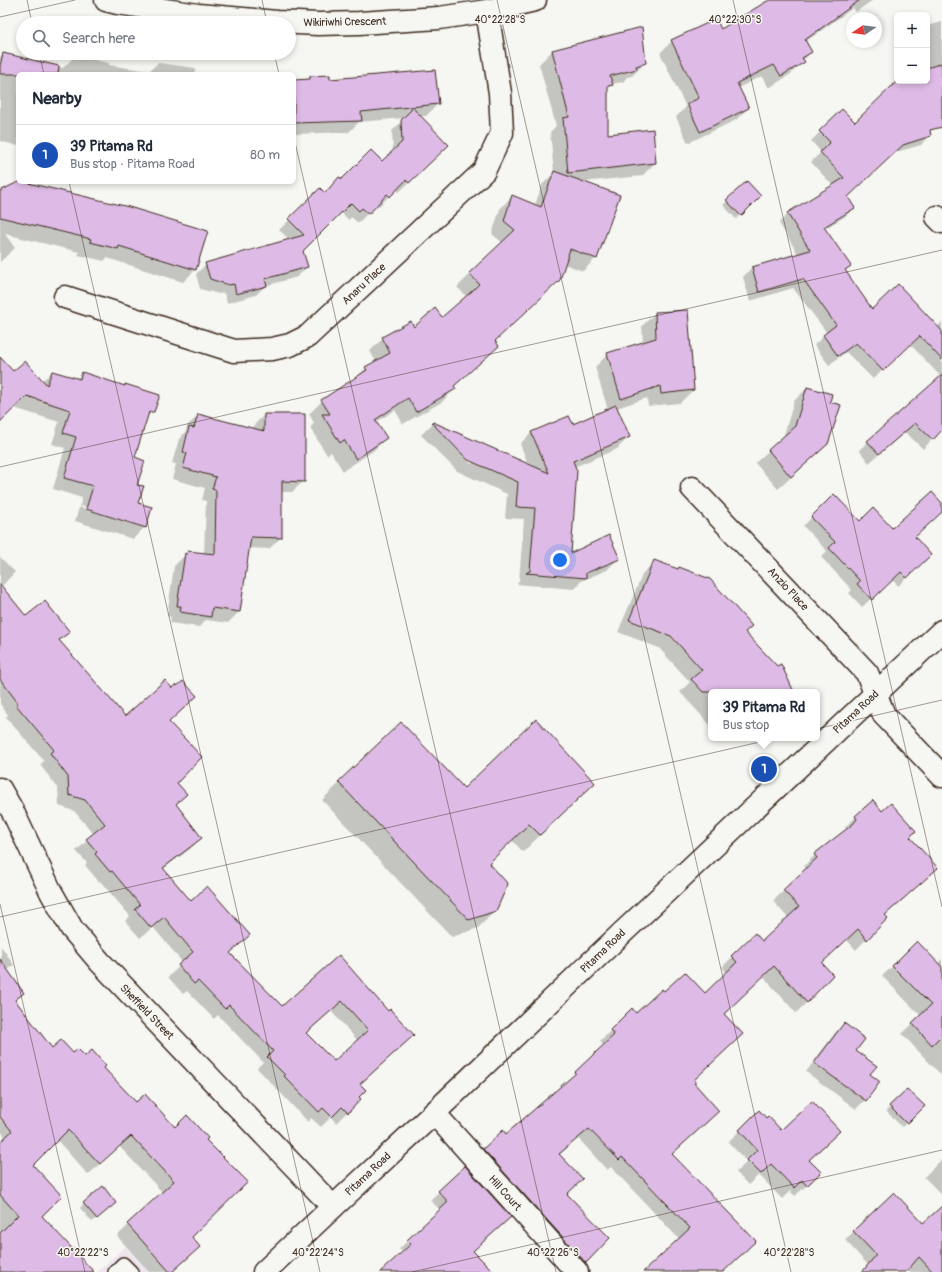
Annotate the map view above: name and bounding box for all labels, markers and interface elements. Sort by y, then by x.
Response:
north arrow [846,12,882,48]
map controls [894,12,930,84]
button: + [894,12,930,48]
text: 40°22'28"S [475,14,526,26]
text: 40°22'30"S [709,14,761,26]
street label: Wikiriwhi Crescent [303,15,387,29]
search box [16,16,296,60]
icon: search [30,27,52,49]
text: Search here [62,29,135,48]
button: − [894,48,930,84]
text: Nearby [32,88,81,109]
text: 39 Pitama Rd [70,137,153,156]
text: 1 [42,147,48,163]
text: 80 m [250,147,280,163]
text: Bus stop · Pitama Road [70,156,195,172]
street label: Anaru Place [339,260,389,308]
your location [550,550,570,570]
street label: Anzio Place [765,565,812,614]
street label: Pitama Road [830,688,882,736]
popup [708,689,820,741]
text: 39 Pitama Rd [723,698,805,717]
text: Bus stop [723,717,769,733]
pin: 1 [751,754,777,784]
street label: Pitama Road [578,926,628,976]
street label: Sheffield Street [117,982,177,1043]
street label: Pitama Road [342,1150,394,1198]
street label: Hill Court [486,1173,525,1214]
text: 40°22'22"S [57,1247,109,1259]
text: 40°22'24"S [292,1247,344,1259]
text: 40°22'26"S [527,1247,579,1259]
text: 40°22'28"S [764,1247,815,1259]

